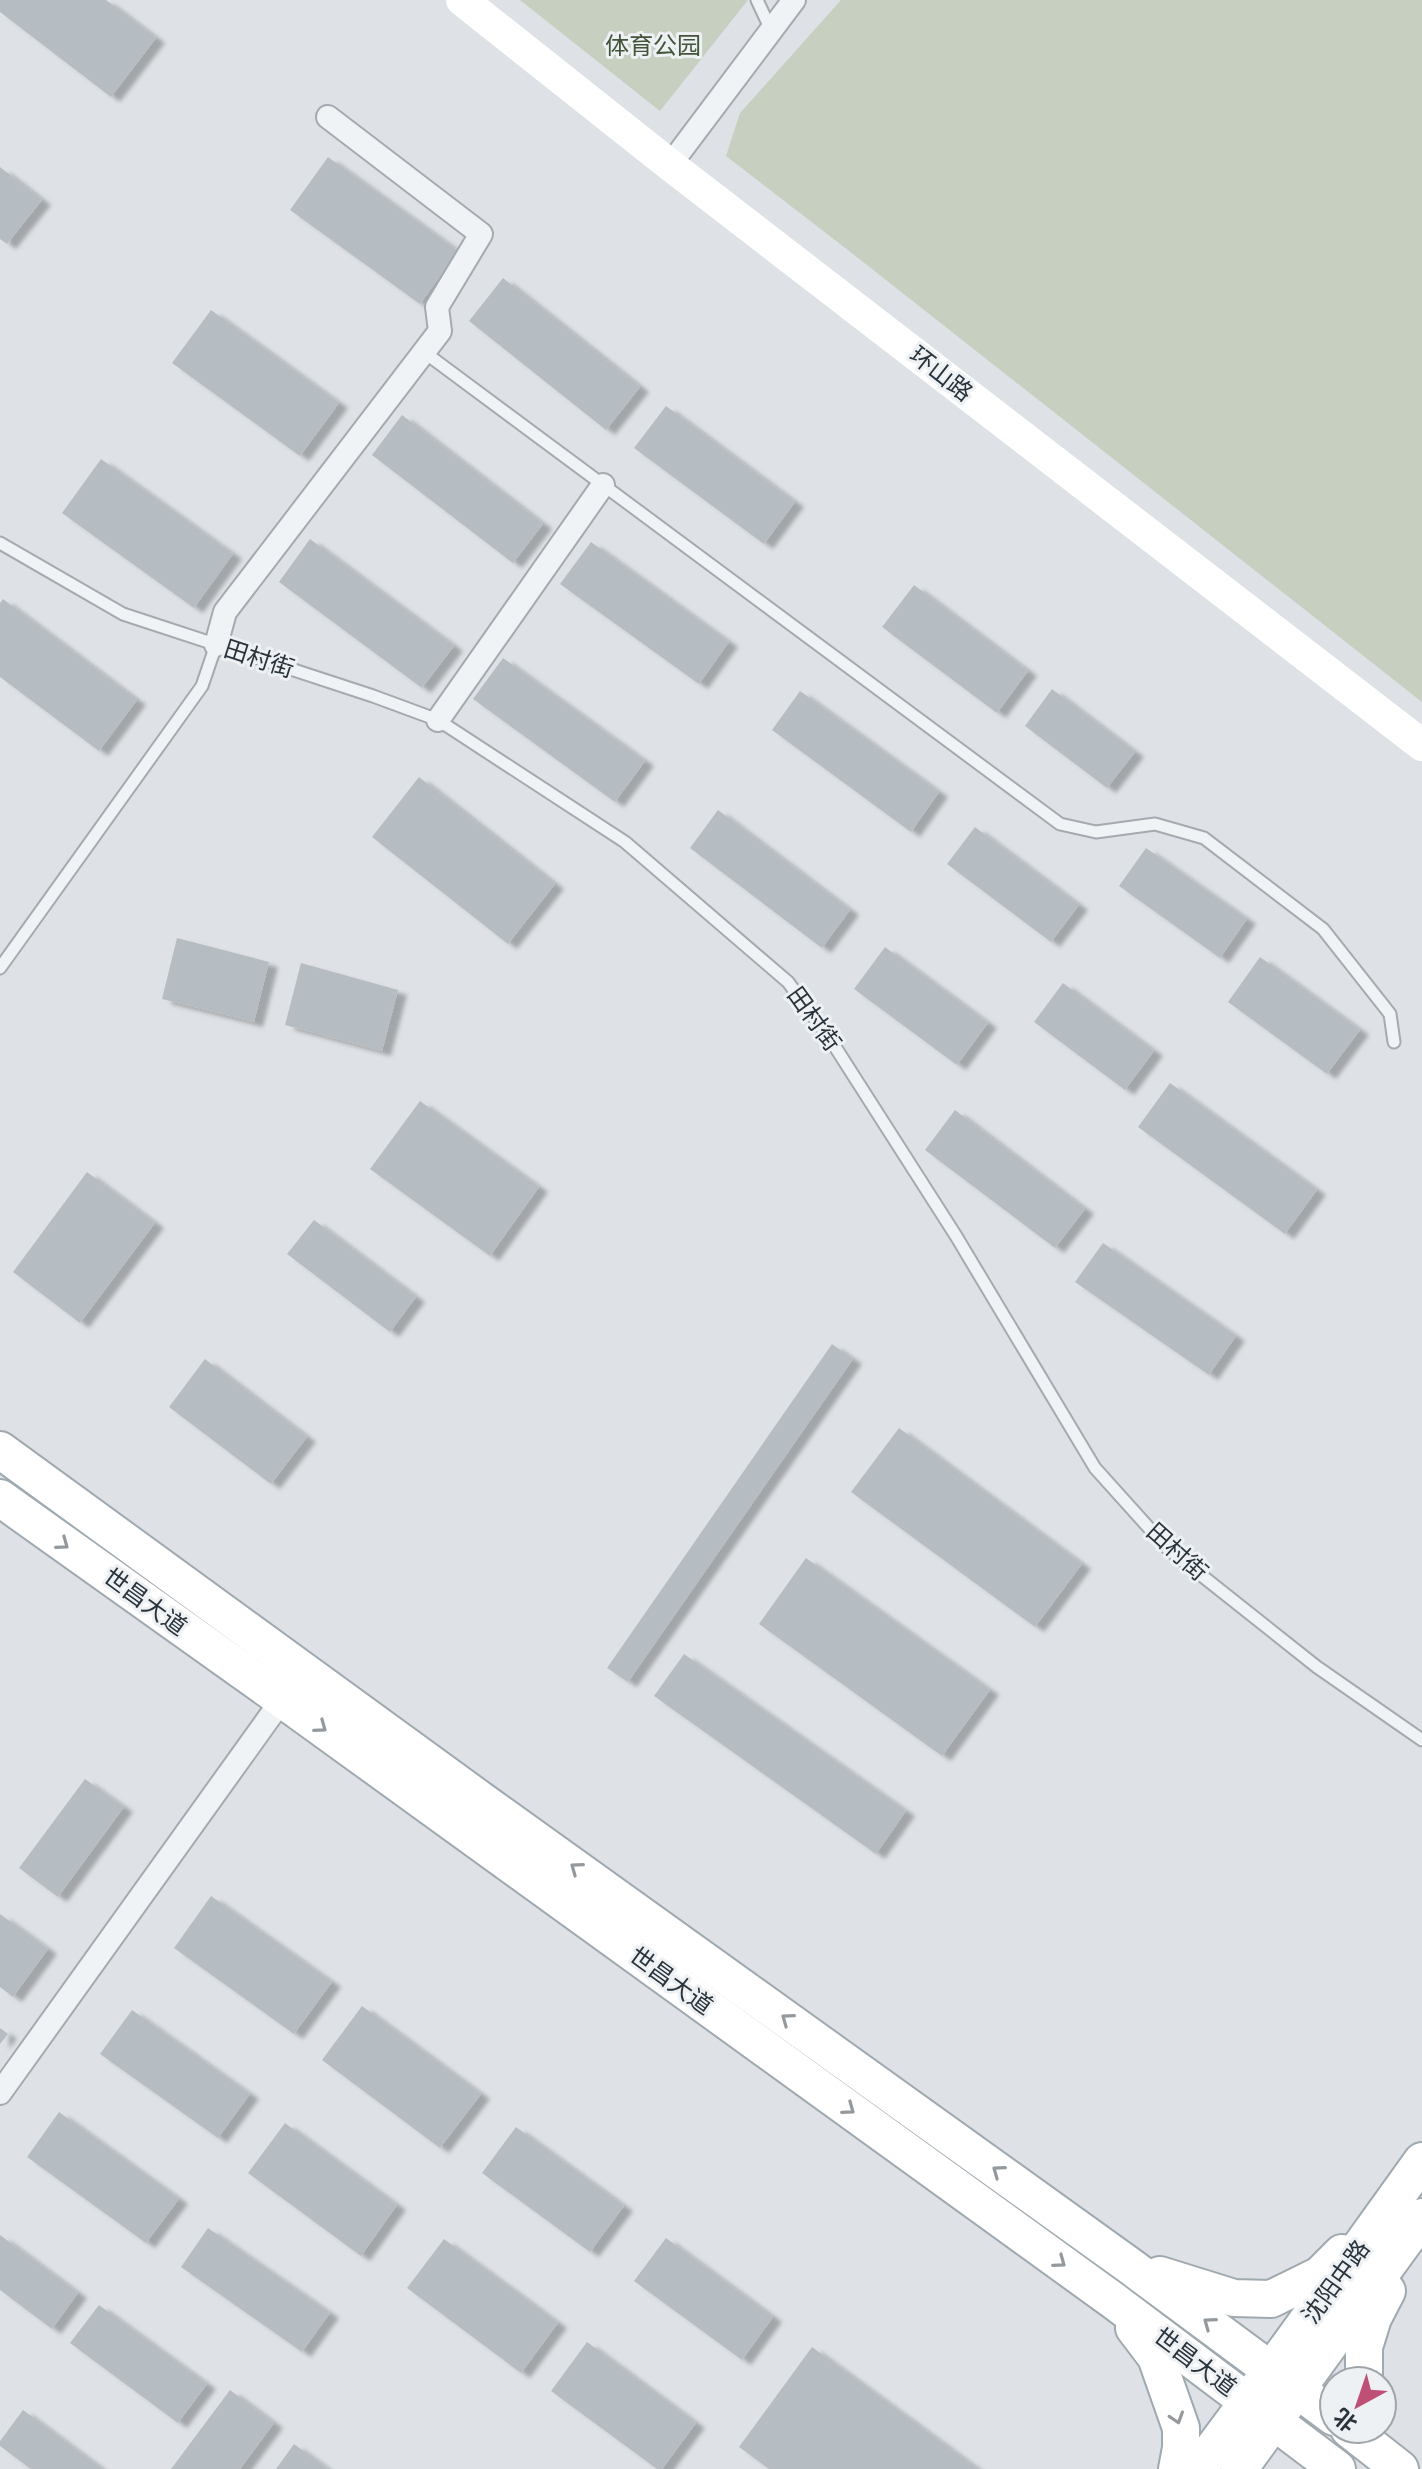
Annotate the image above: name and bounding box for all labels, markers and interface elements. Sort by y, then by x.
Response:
park label: 体育公园 [605,31,701,60]
street label: 环山路 [904,340,979,407]
street label: 田村街 [220,634,298,683]
street label: 田村街 [782,981,847,1056]
street label: 田村街 [1141,1517,1214,1586]
one-way arrow [55,1534,69,1549]
street label: 世昌大道 [98,1562,193,1642]
one-way arrow [312,1717,326,1732]
one-way arrow [570,1863,584,1878]
street label: 世昌大道 [624,1941,719,2021]
one-way arrow [782,2014,796,2029]
one-way arrow [840,2100,855,2114]
one-way arrow [993,2166,1007,2181]
street label: 沈阳中路 [1296,2234,1376,2329]
one-way arrow [1051,2252,1065,2267]
one-way arrow [1203,2319,1218,2333]
street label: 世昌大道 [1148,2321,1242,2402]
north arrow [1318,2365,1398,2445]
text: 北 [1328,2403,1362,2437]
one-way arrow [1168,2410,1184,2424]

